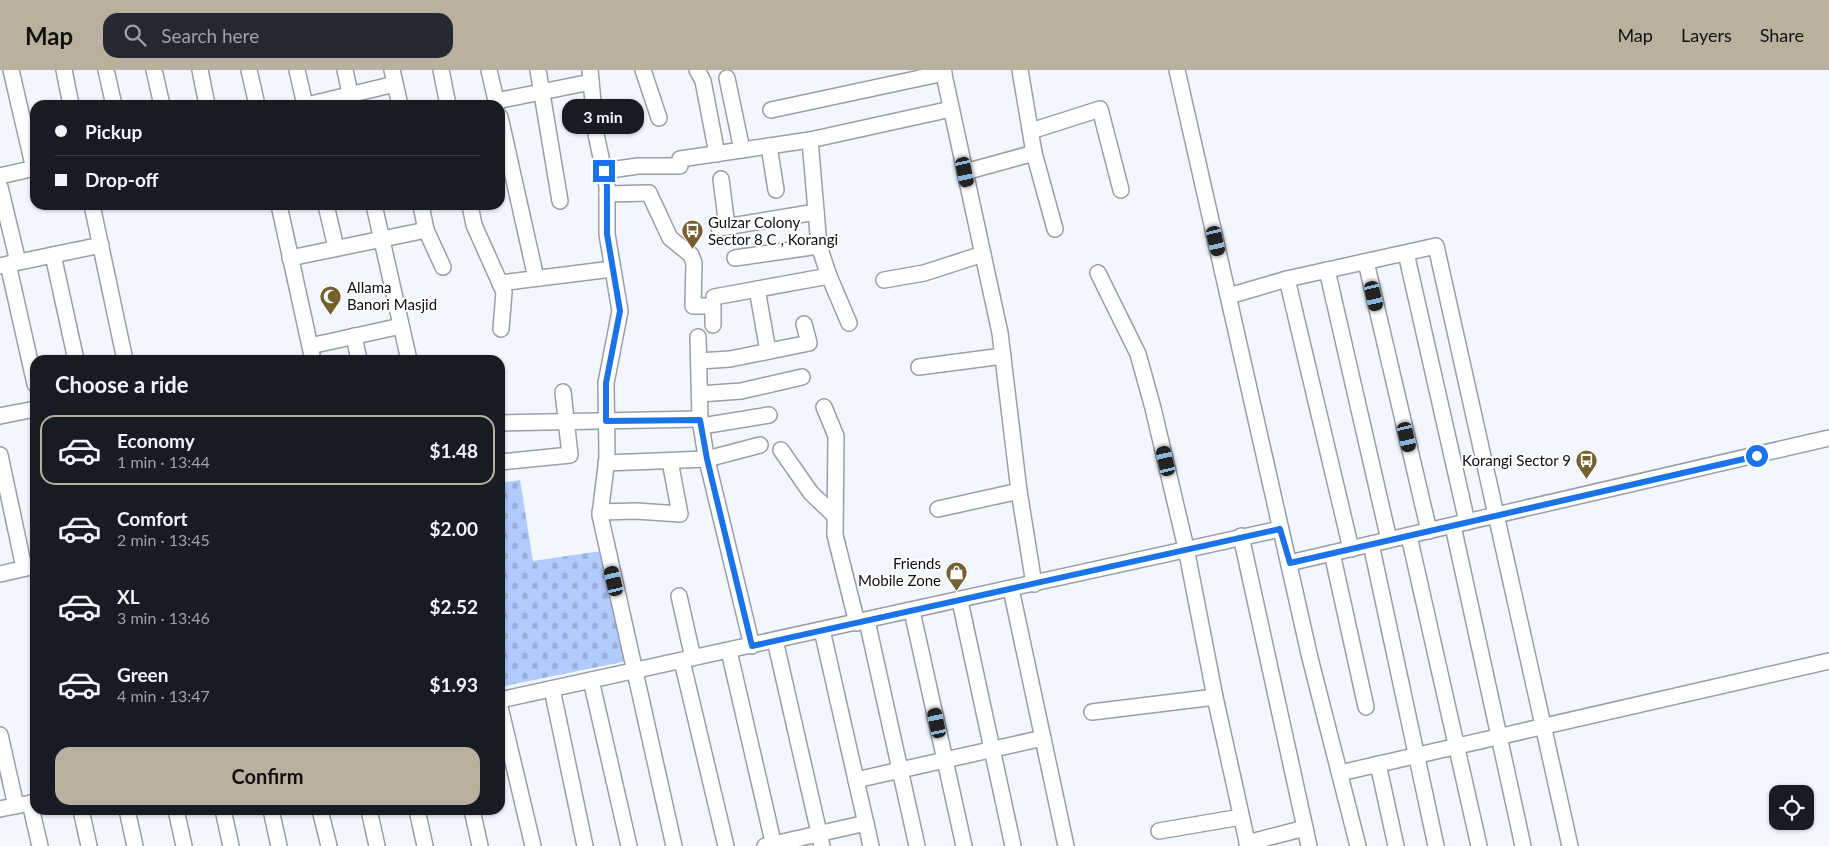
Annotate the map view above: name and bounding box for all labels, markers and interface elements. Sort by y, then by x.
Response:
search box [103,13,453,58]
text: Map [25,21,73,50]
icon: search [121,21,149,49]
text: Search here [161,24,259,47]
text: Map [1617,24,1653,46]
text: Layers [1681,24,1732,46]
text: Share [1760,24,1804,46]
callout: 3 min [563,98,645,134]
text: 3 min [583,107,623,126]
text: Pickup [85,120,142,143]
car [954,156,975,188]
route end [593,160,615,182]
text: Drop-off [85,168,159,191]
place label: Gulzar Colony Sector 8 C , Korangi [708,213,838,248]
bus stop icon: Gulzar Colony Sector 8 C , Korangi [680,219,704,250]
car [1205,225,1226,257]
place label: Allama Banori Masjid [347,278,437,313]
car [1363,280,1384,312]
mosque icon: Allama Banori Masjid [319,284,343,315]
text: Choose a ride [55,371,189,398]
car [1396,421,1417,453]
icon: car [57,428,102,473]
text: Economy [117,429,195,452]
text: $1.48 [429,439,478,462]
car [1155,445,1176,477]
route start [1746,445,1768,467]
bus stop icon: Korangi Sector 9 [1575,448,1599,479]
place label: Korangi Sector 9 [1462,451,1571,469]
text: 1 min · 13:44 [117,452,210,471]
icon: car [57,506,102,551]
text: Comfort [117,507,188,530]
text: $2.00 [429,517,478,540]
text: 2 min · 13:45 [117,530,210,549]
place label: Friends Mobile Zone [858,554,941,589]
shop icon: Friends Mobile Zone [945,560,969,591]
car [603,565,624,597]
icon: car [57,584,102,629]
text: XL [117,585,140,608]
text: $2.52 [429,595,478,618]
text: 3 min · 13:46 [117,608,210,627]
icon: car [57,662,102,707]
text: Green [117,663,168,686]
text: $1.93 [429,673,478,696]
text: 4 min · 13:47 [117,686,210,705]
car [926,707,947,739]
button: Confirm [55,747,480,805]
map controls [1769,785,1814,830]
button: locate [1769,785,1814,830]

